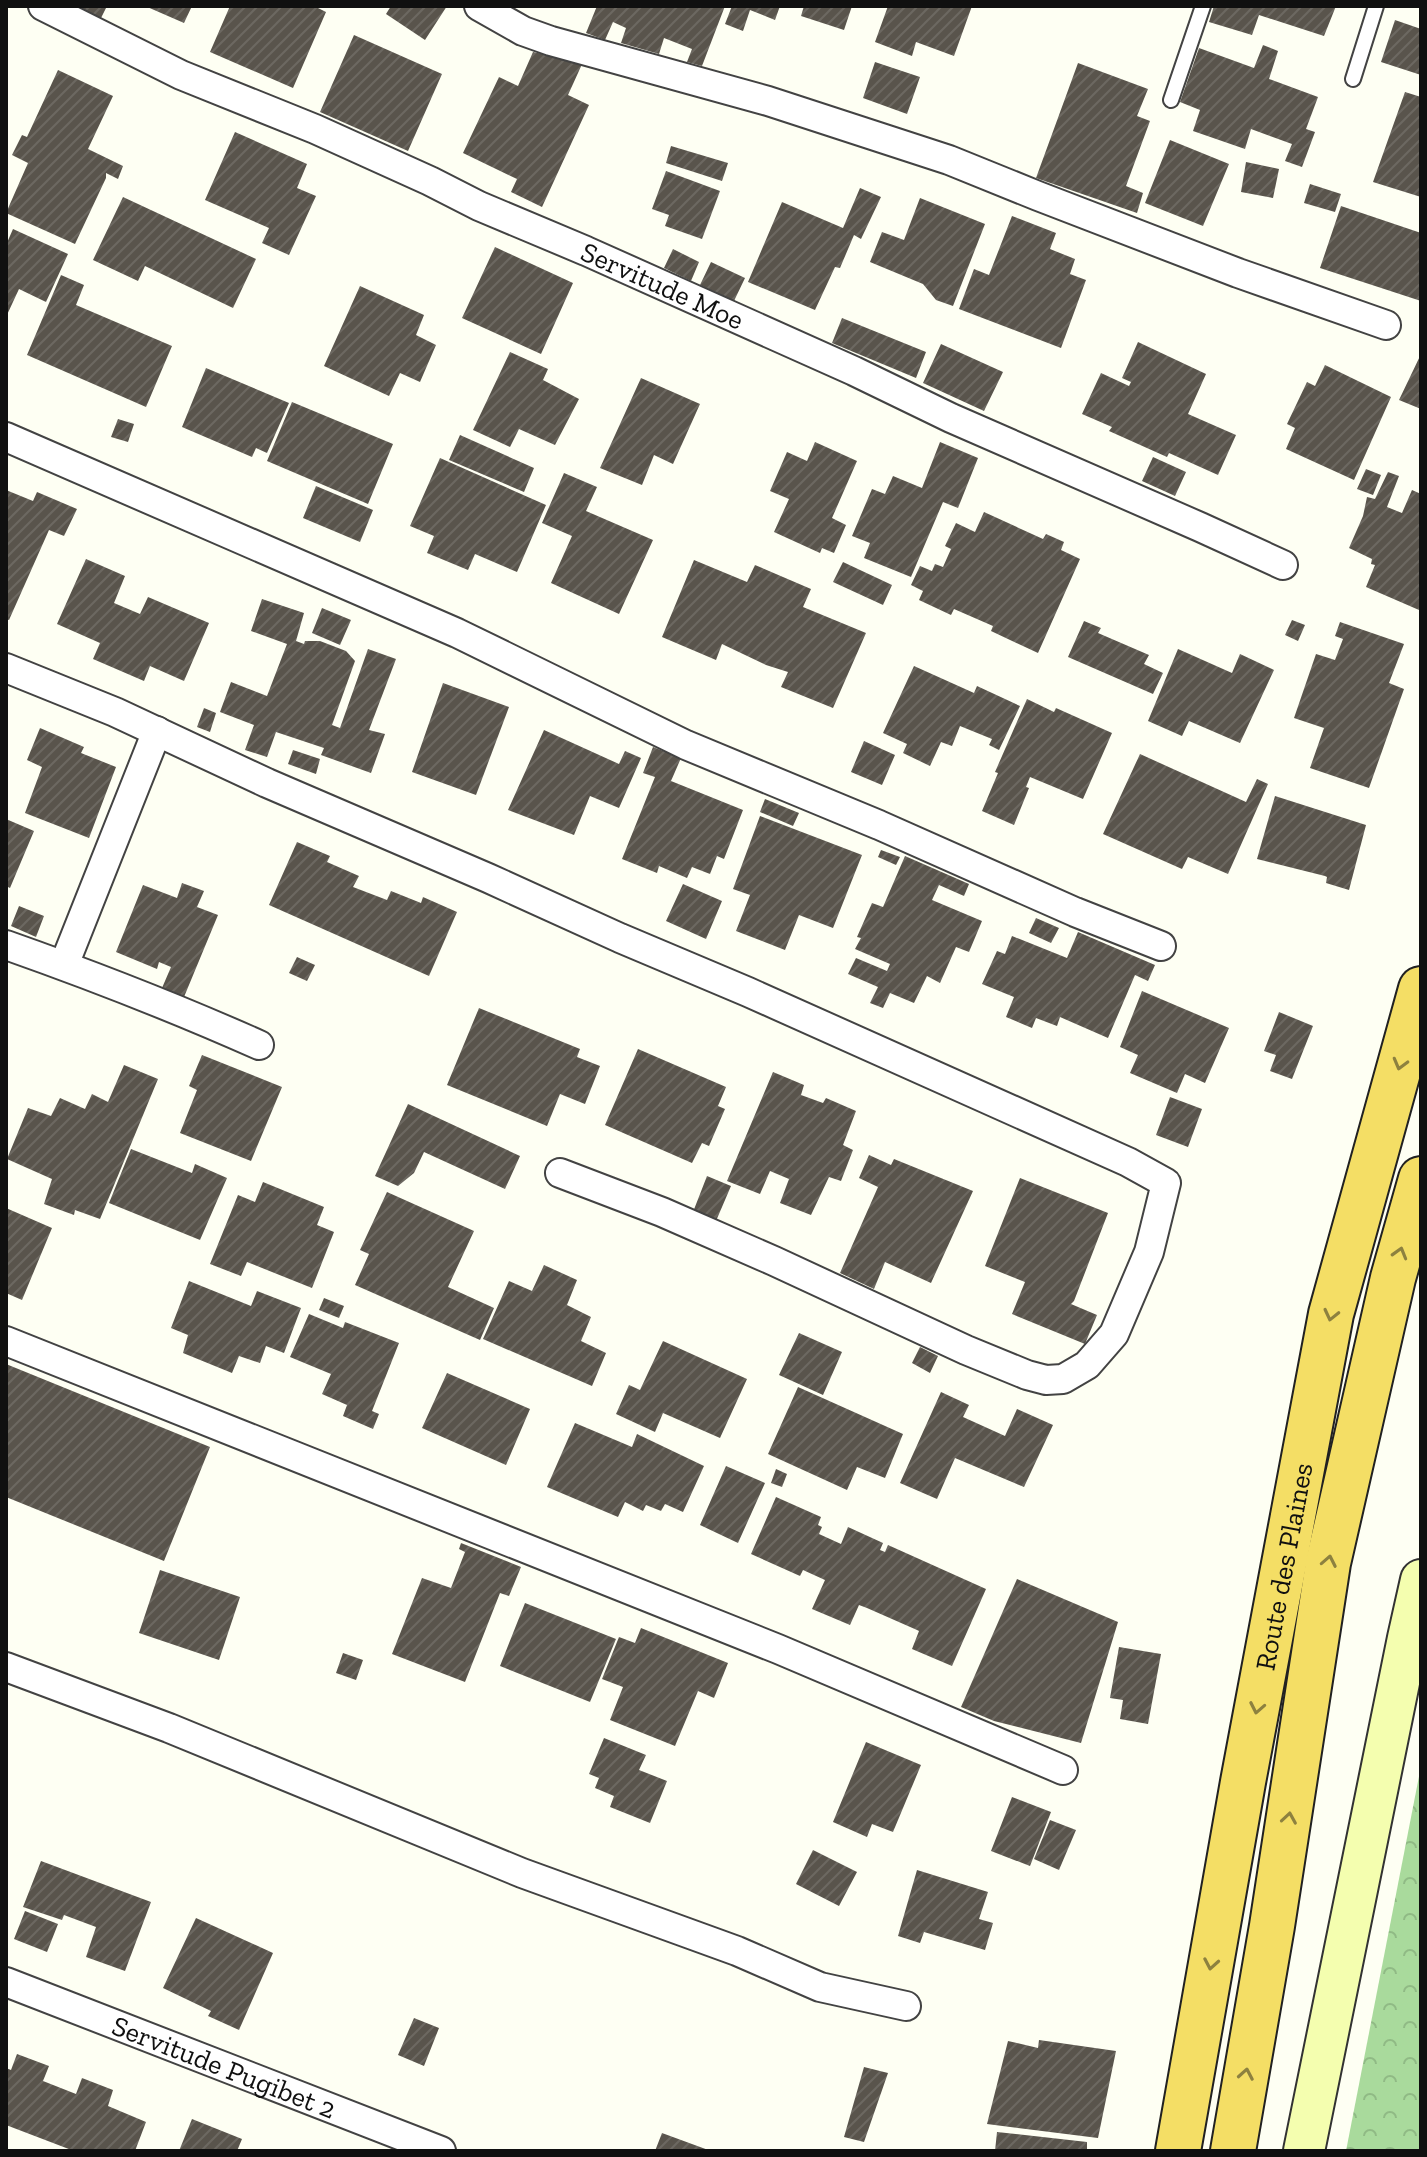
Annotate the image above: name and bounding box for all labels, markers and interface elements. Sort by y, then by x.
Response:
street label: Servitude Moe [576,235,749,336]
one-way arrow [1392,1057,1409,1071]
one-way arrow [1391,1246,1407,1260]
one-way arrow [1323,1307,1340,1321]
street label: Route des Plaines [1248,1460,1320,1673]
one-way arrow [1319,1554,1336,1567]
one-way arrow [1249,1701,1266,1715]
one-way arrow [1280,1811,1297,1824]
one-way arrow [1203,1957,1220,1970]
street label: Servitude Pugibet 2 [107,2009,341,2126]
one-way arrow [1237,2067,1254,2081]

